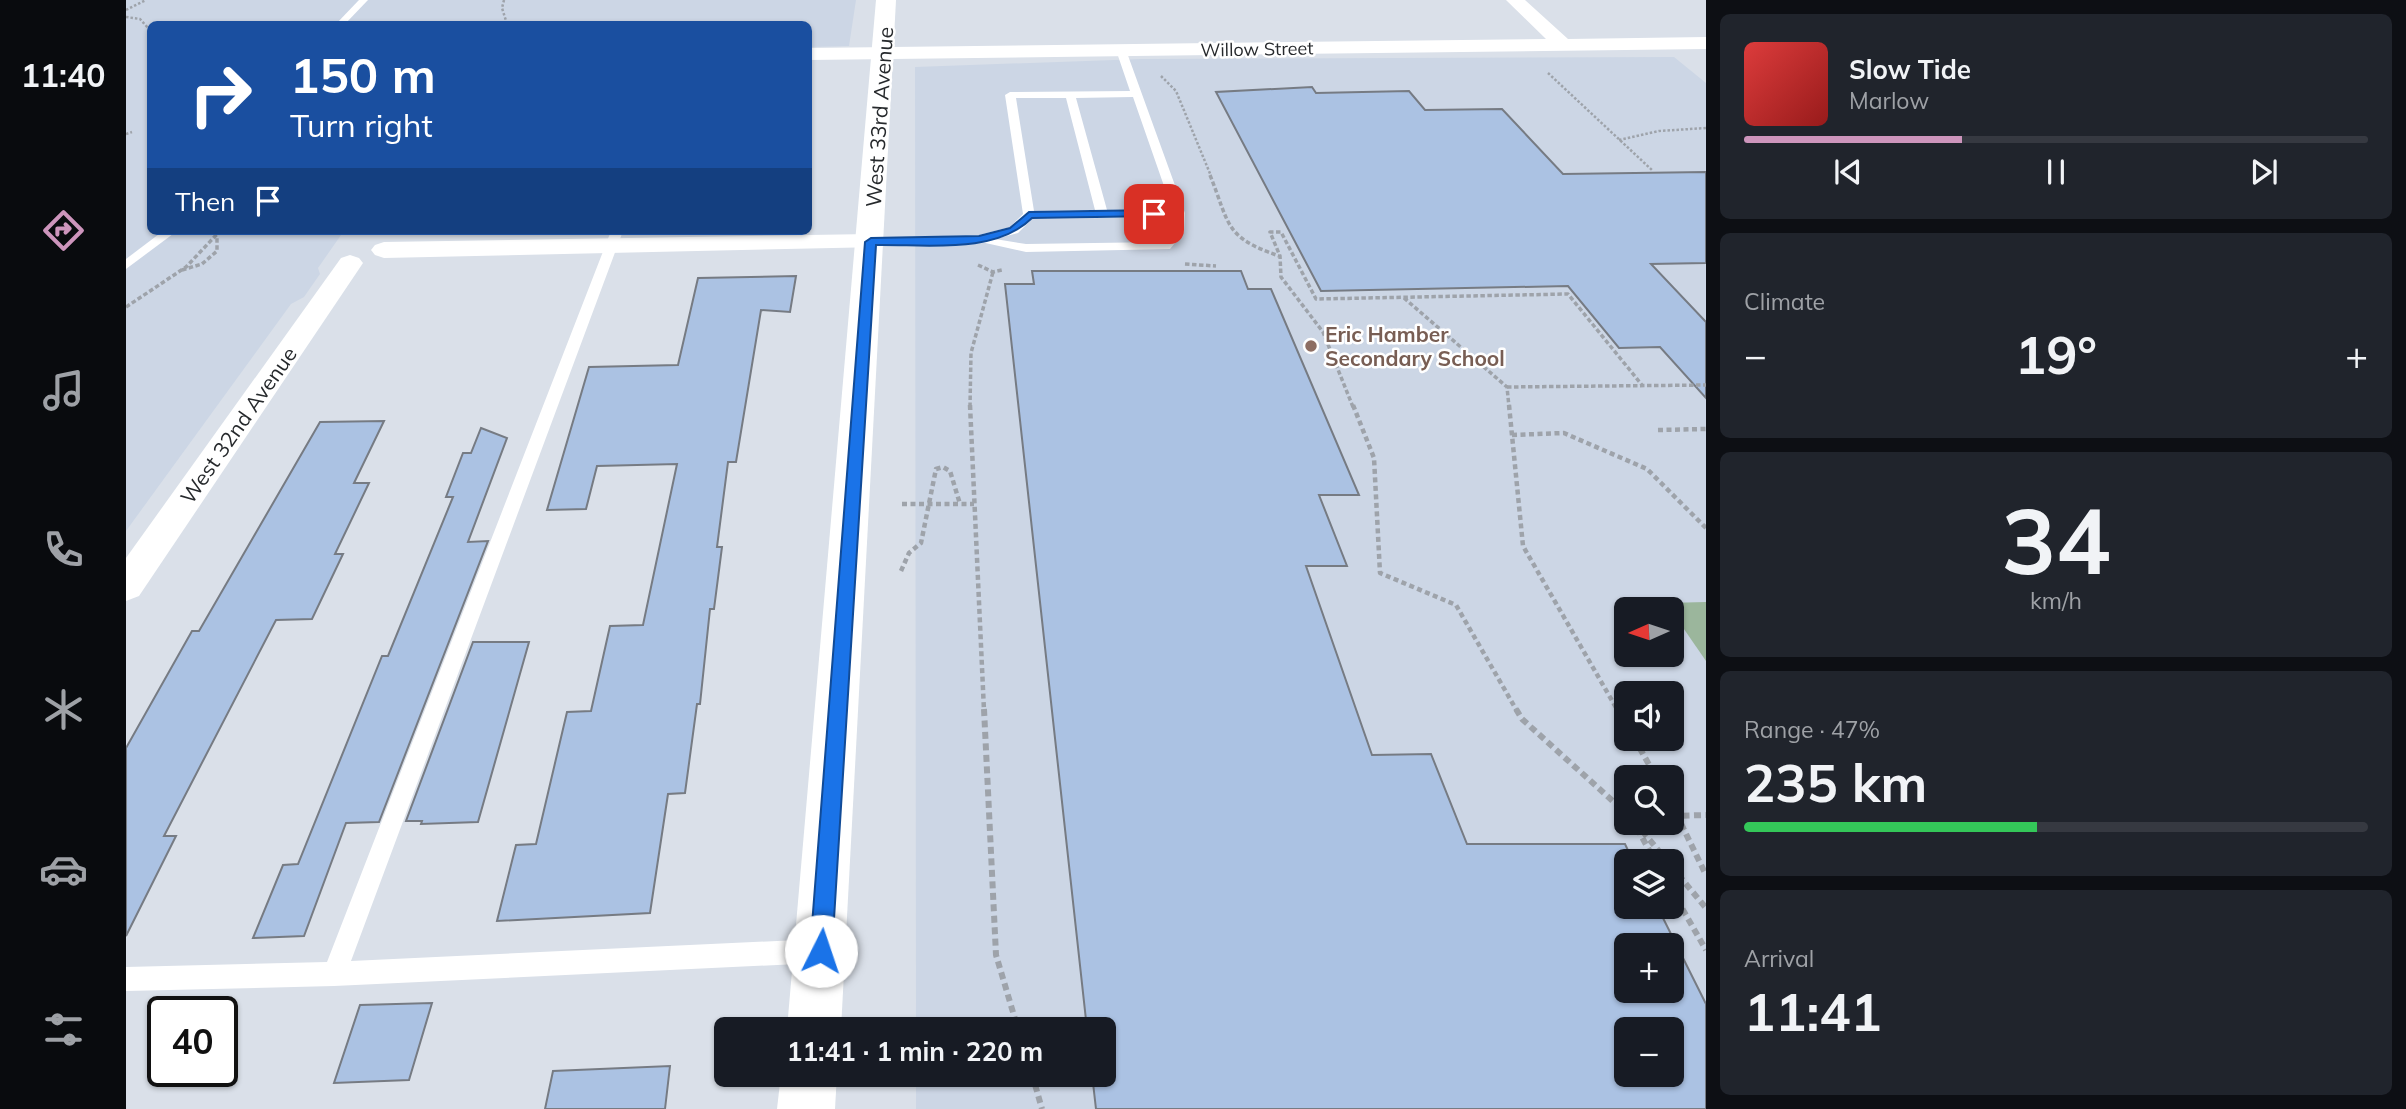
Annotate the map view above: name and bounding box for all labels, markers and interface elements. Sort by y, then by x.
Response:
street label: West 33rd Avenue [860,26,898,208]
street label: Willow Street [1200,37,1314,61]
text: 150 m [290,44,436,105]
icon: right [175,49,266,140]
text: Slow Tide [1849,53,1971,86]
text: 11:40 [21,55,105,95]
text: Marlow [1849,86,1929,115]
text: Turn right [290,105,433,145]
icon: previous [1829,153,1867,191]
icon: pause [2037,153,2075,191]
icon: next [2245,153,2283,191]
icon: arrive [249,182,287,220]
pin [1124,184,1184,244]
text: Then [175,185,235,218]
icon: arrive [1135,195,1173,233]
icon: directions [39,206,88,255]
text: Climate [1744,287,1825,316]
place label: Eric Hamber Secondary School [1325,321,1505,371]
text: 19° [2015,322,2097,387]
text: − [1744,331,1767,379]
text: + [2345,331,2368,379]
marker: Eric Hamber Secondary School [1303,338,1319,354]
street label: West 32nd Avenue [174,342,302,508]
icon: music [39,366,88,415]
text: 34 [2001,483,2111,597]
icon: phone [39,525,88,574]
text: km/h [2030,586,2082,615]
north arrow [1614,597,1684,667]
map controls [1614,597,1684,1087]
button: sound [1614,681,1684,751]
icon: climate [39,685,88,734]
text: Range · 47% [1744,715,1880,744]
text: 235 km [1744,750,1927,815]
button: search [1614,765,1684,835]
icon: car [39,845,88,894]
button: layers [1614,849,1684,919]
position arrow [784,914,858,988]
button: + [1614,933,1684,1003]
text: Arrival [1744,944,1814,973]
text: 11:41 [1744,979,1882,1044]
speed limit sign: 40 [147,996,238,1087]
icon: filters [39,1005,88,1054]
button: − [1614,1017,1684,1087]
text: 11:41 · 1 min · 220 m [787,1035,1043,1068]

